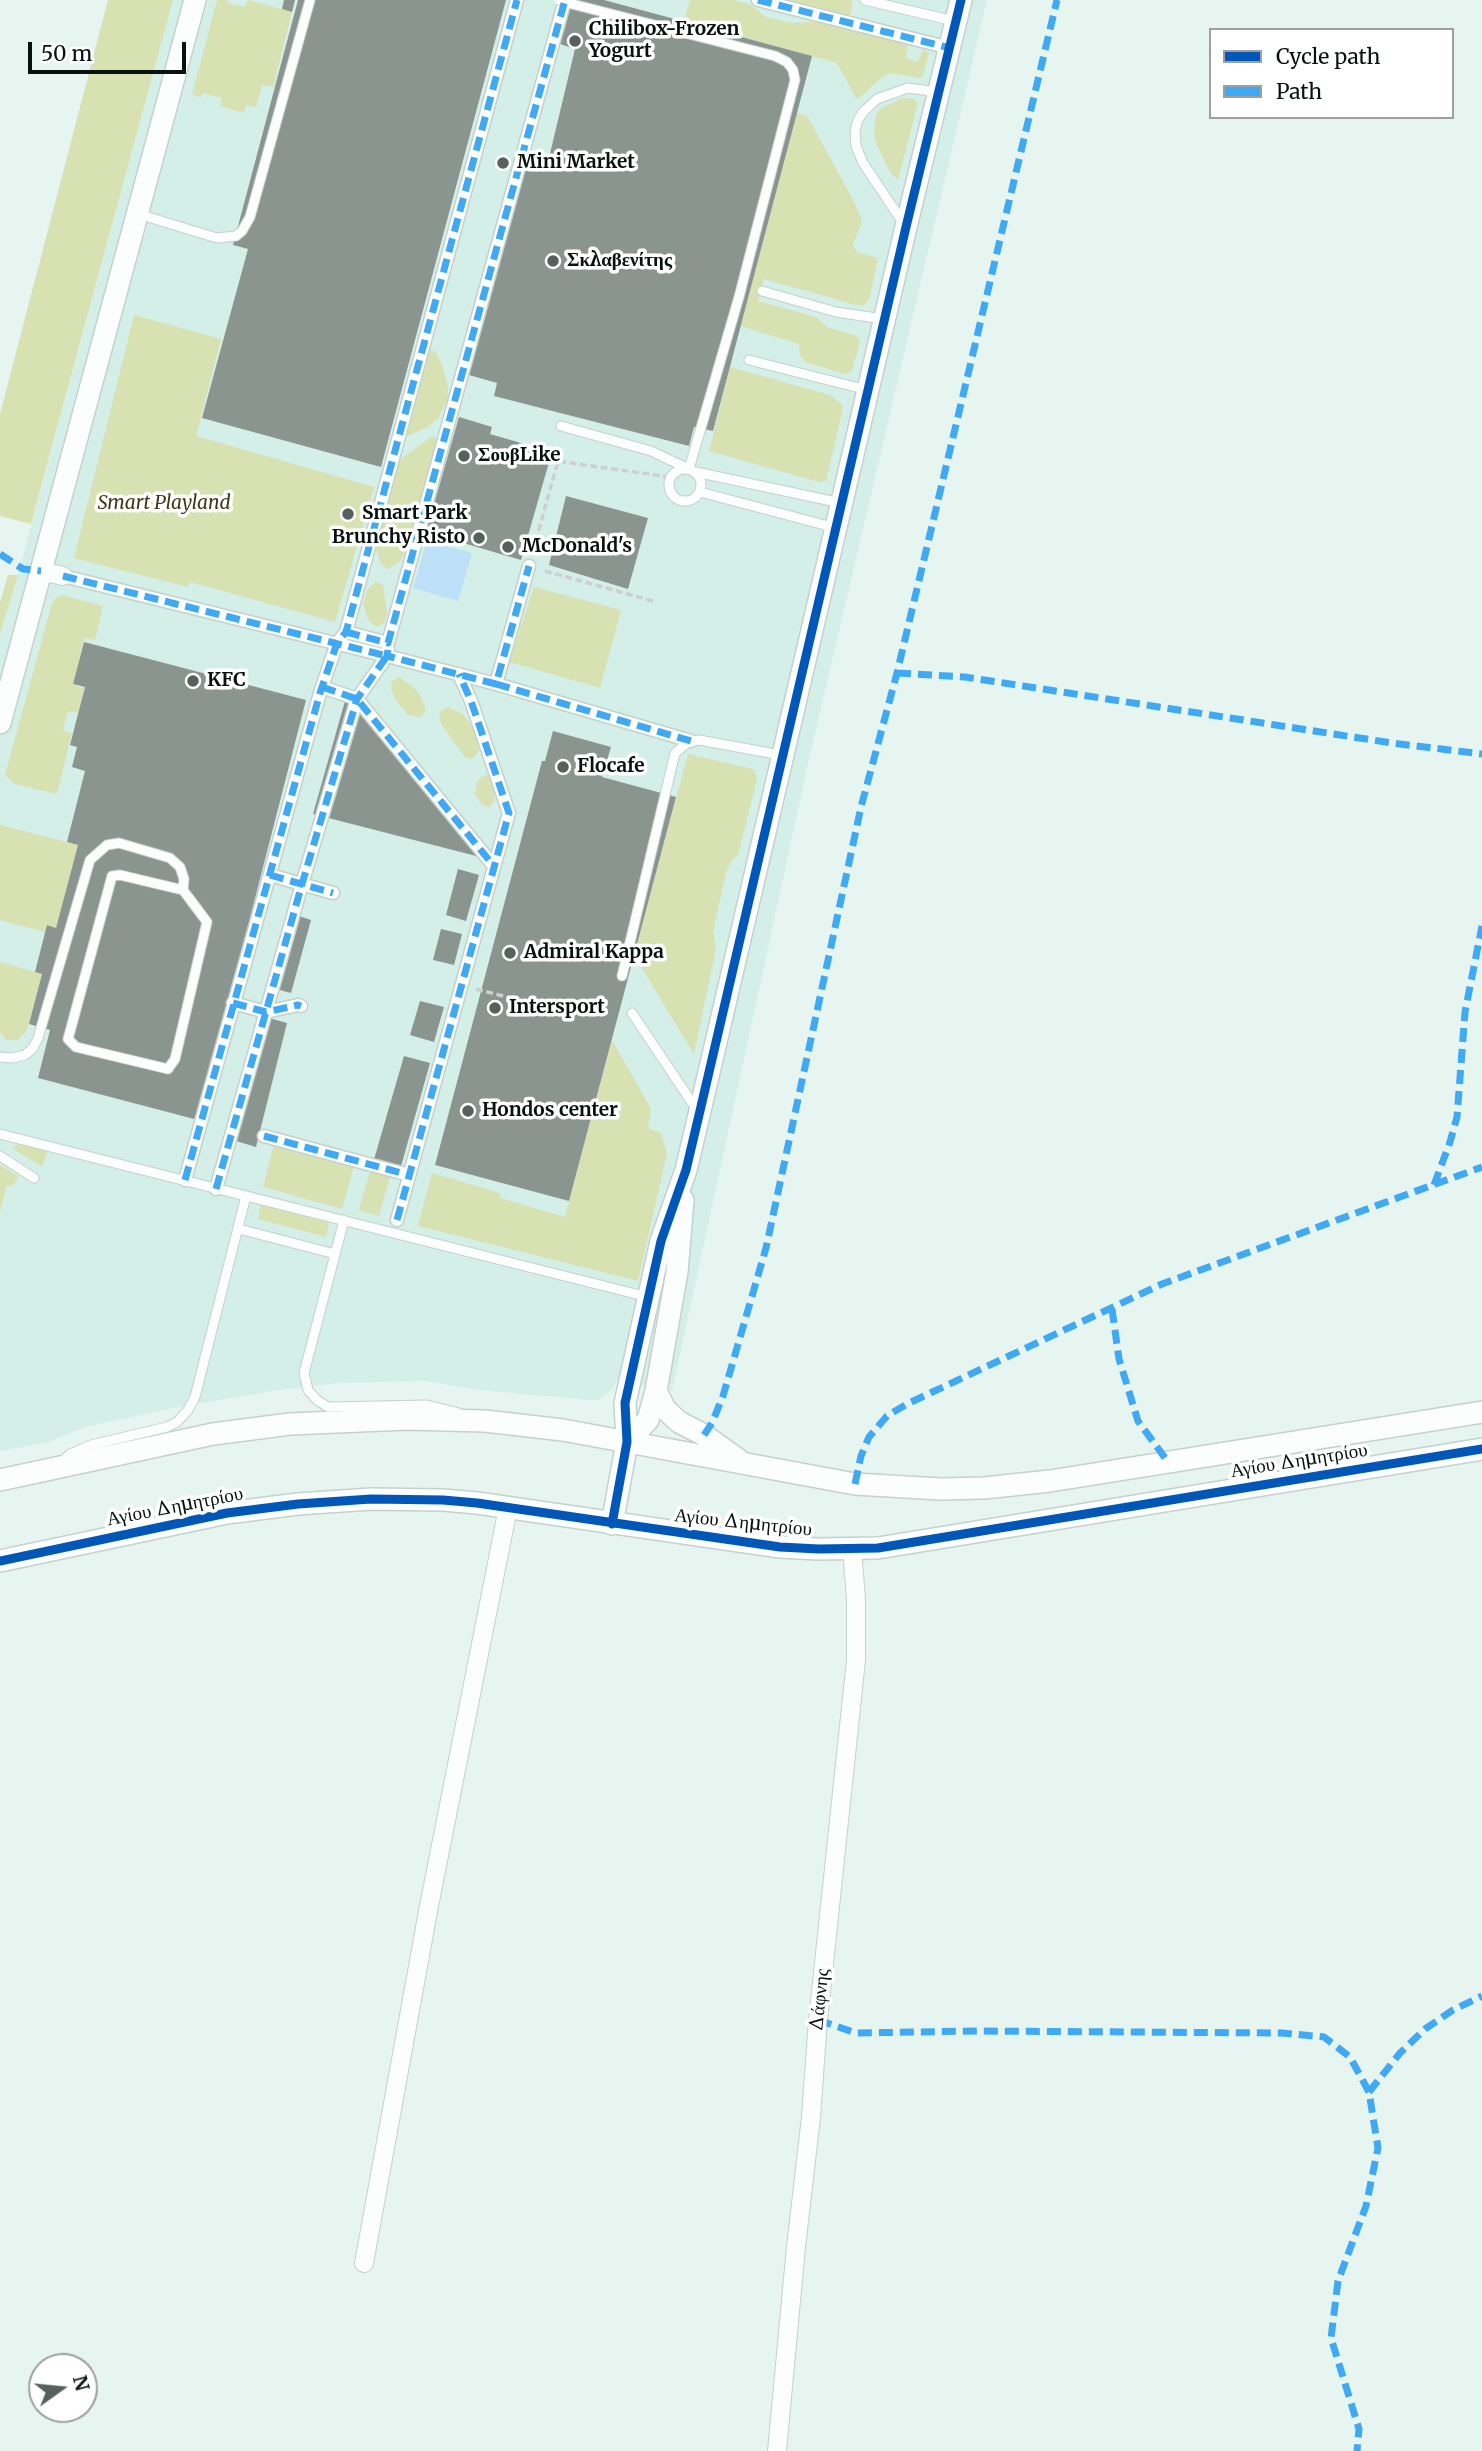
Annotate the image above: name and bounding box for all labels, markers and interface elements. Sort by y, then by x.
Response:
place label: Chilibox-Frozen Yogurt [589,19,739,63]
scale bar [32,28,189,72]
legend [1209,28,1454,119]
marker: Chilibox-Frozen Yogurt [567,33,583,49]
text: 50 m [41,40,92,67]
text: Cycle path [1276,43,1380,70]
text: Path [1276,78,1322,105]
place label: Mini Market [517,152,635,174]
marker: Mini Market [495,155,511,171]
place label: Σκλαβενίτης [567,250,672,272]
marker: Σκλαβενίτης [545,253,561,269]
place label: ΣουβLike [478,445,560,467]
marker: ΣουβLike [456,448,472,464]
park label: Smart Playland [97,493,231,515]
place label: Smart Park [362,503,468,525]
marker: Smart Park [340,506,356,522]
place label: Brunchy Risto [332,527,465,549]
marker: Brunchy Risto [471,530,487,546]
place label: McDonald's [522,536,632,558]
marker: McDonald's [500,539,516,555]
place label: KFC [207,670,246,692]
marker: KFC [185,673,201,689]
place label: Flocafe [577,756,645,778]
marker: Flocafe [555,759,571,775]
place label: Admiral Kappa [524,942,664,964]
marker: Admiral Kappa [502,945,518,961]
place label: Intersport [509,997,605,1019]
marker: Intersport [487,1000,503,1016]
place label: Hondos center [482,1100,618,1122]
marker: Hondos center [460,1103,476,1119]
street label: Αγίου Δημητρίου [1229,1439,1369,1483]
street label: Αγίου Δημητρίου [105,1483,245,1531]
street label: Αγίου Δημητρίου [673,1504,813,1542]
street label: Δάφνης [805,1967,835,2033]
north arrow [28,2353,98,2423]
text: N [68,2373,95,2393]

